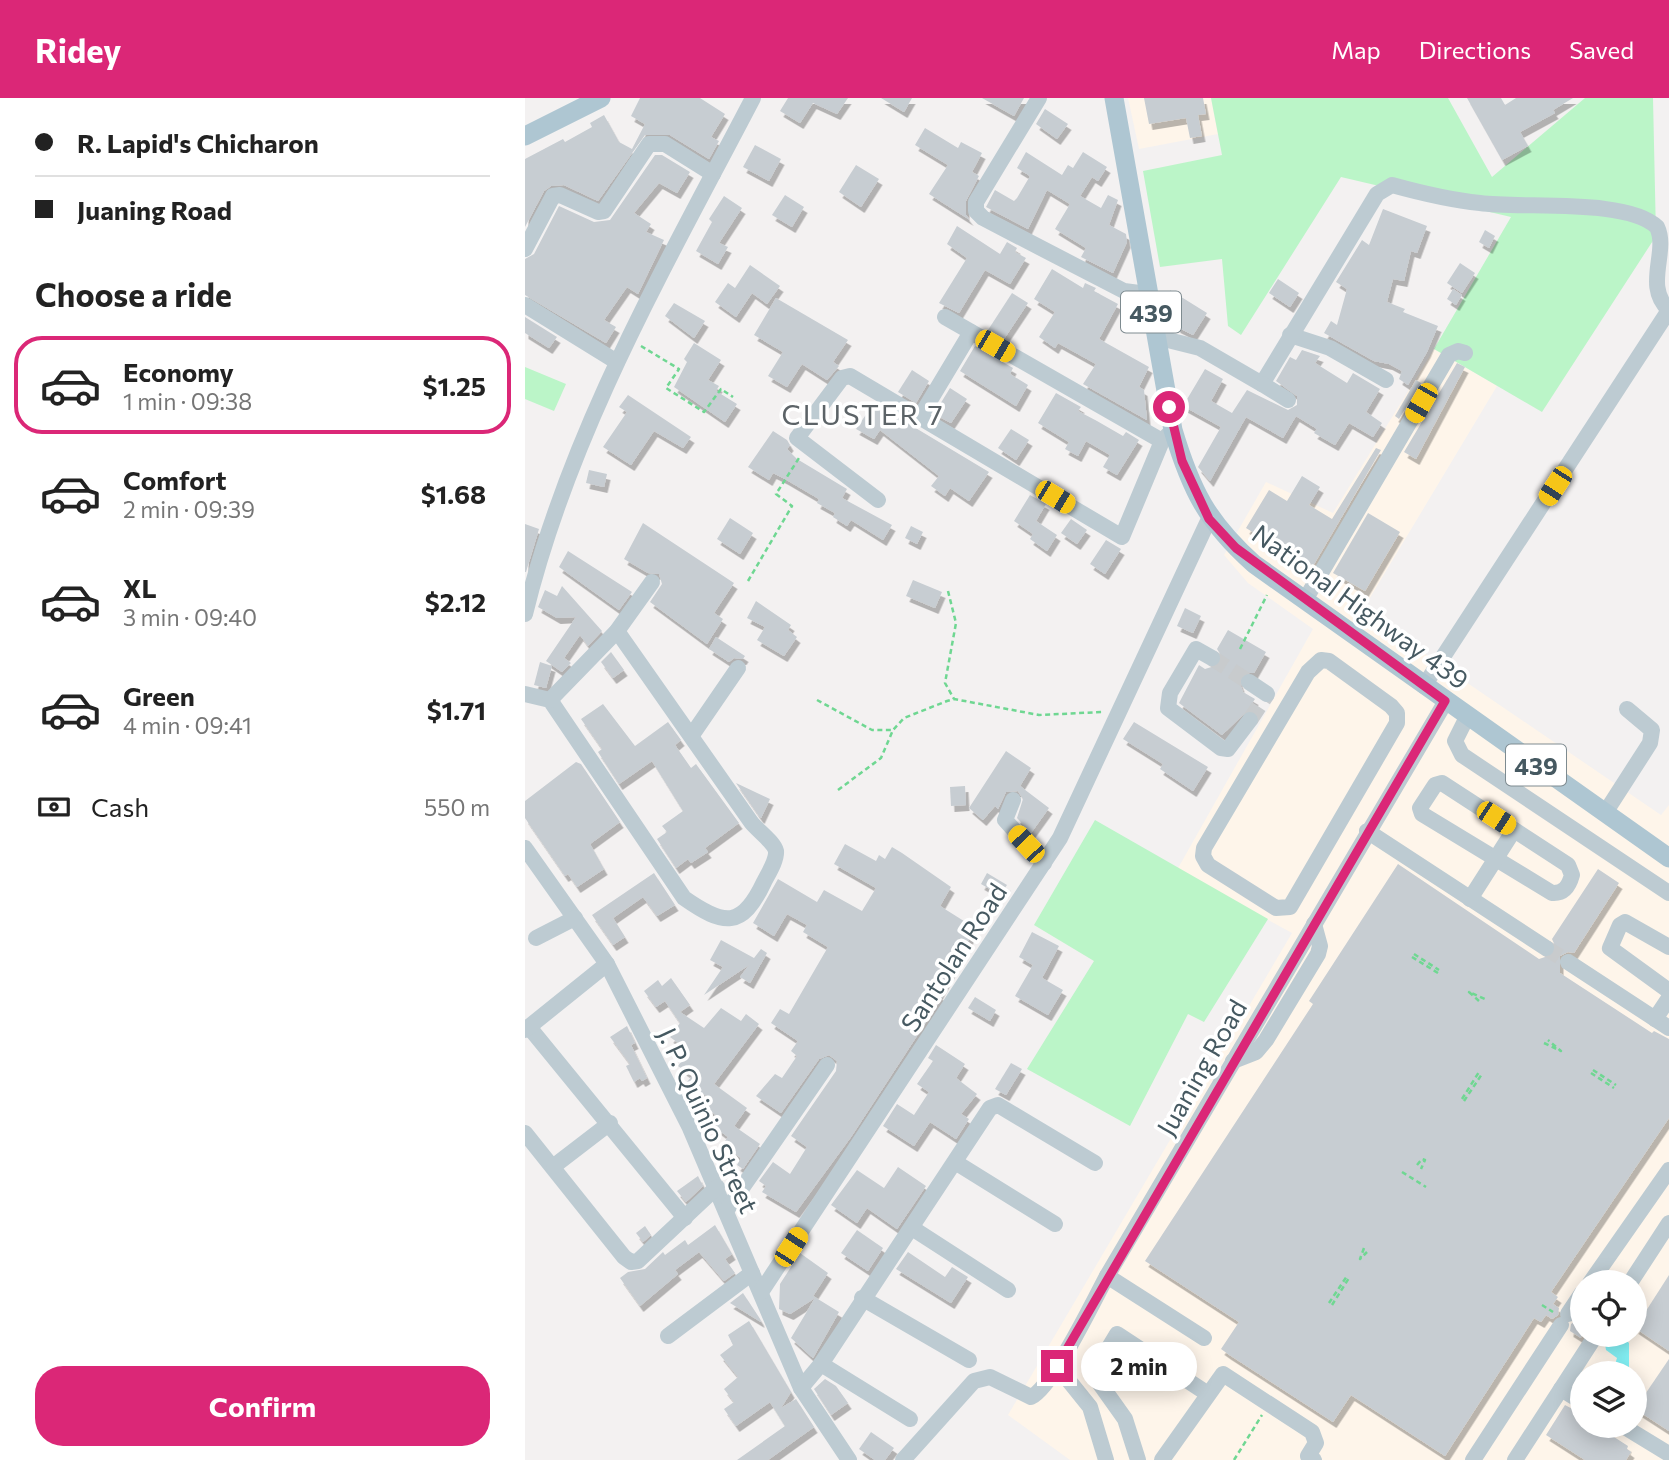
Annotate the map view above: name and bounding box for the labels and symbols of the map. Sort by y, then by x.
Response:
road number: 439 [1121,292,1181,332]
car [972,326,1019,366]
car [1402,380,1441,426]
route start [1153,391,1185,423]
district label: CLUSTER 7 [782,397,944,431]
car [1535,463,1576,509]
car [1032,477,1079,517]
street label: National Highway 439 [1247,517,1475,695]
road number: 439 [1506,744,1566,786]
car [1473,798,1520,838]
car [1004,821,1049,867]
street label: Santolan Road [894,877,1012,1037]
street label: Juaning Road [1150,993,1252,1141]
street label: J. P. Quinio Street [652,1022,766,1218]
car [771,1224,812,1270]
callout: 2 min [1081,1342,1197,1390]
route end [1041,1350,1073,1382]

